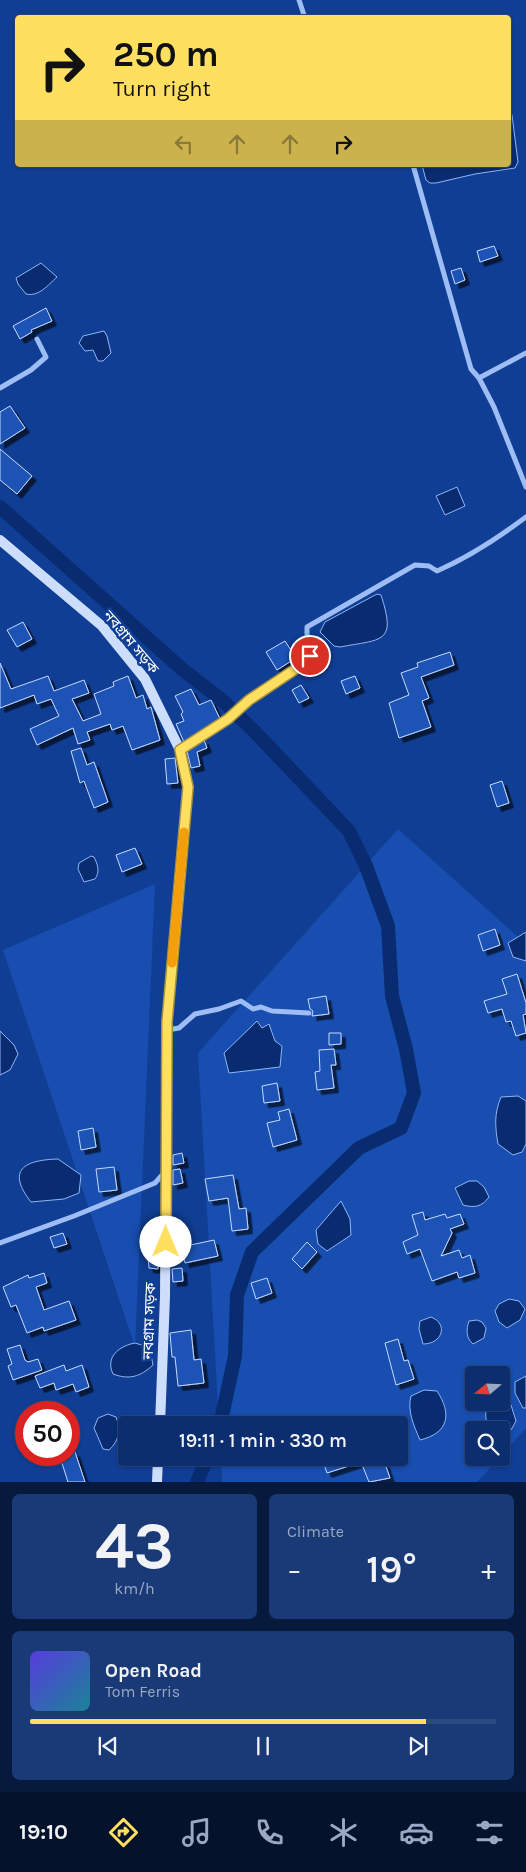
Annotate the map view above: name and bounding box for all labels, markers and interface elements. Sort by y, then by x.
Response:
text: 250 m [113,34,219,75]
icon: right [30,35,95,100]
text: Turn right [113,76,211,102]
icon: left [170,130,198,158]
icon: ahead [223,130,251,158]
icon: ahead [276,130,304,158]
icon: right [329,130,357,158]
street label: নবগ্রাম সড়ক [99,606,163,678]
pin [289,635,331,677]
icon: arrive [296,642,324,670]
position arrow [139,1215,191,1267]
street label: নবগ্রাম সড়ক [139,1281,159,1361]
north arrow [465,1366,510,1411]
map controls [465,1366,510,1466]
speed limit sign: 50 [15,1401,80,1466]
button: search [465,1421,510,1466]
text: 19:11 · 1 min · 330 m [179,1430,347,1452]
text: 43 [95,1508,174,1584]
text: Climate [287,1522,344,1541]
text: 19° [366,1547,417,1592]
text: − [287,1553,302,1586]
text: + [481,1553,496,1586]
text: km/h [114,1579,155,1598]
text: Open Road [105,1660,202,1682]
text: Tom Ferris [105,1682,180,1701]
icon: previous [94,1732,122,1760]
icon: pause [249,1732,277,1760]
icon: next [404,1732,432,1760]
icon: directions [106,1815,141,1850]
icon: music [179,1815,214,1850]
icon: phone [252,1815,287,1850]
icon: climate [326,1815,361,1850]
icon: car [399,1815,434,1850]
icon: filters [472,1815,507,1850]
text: 19:10 [19,1819,68,1845]

